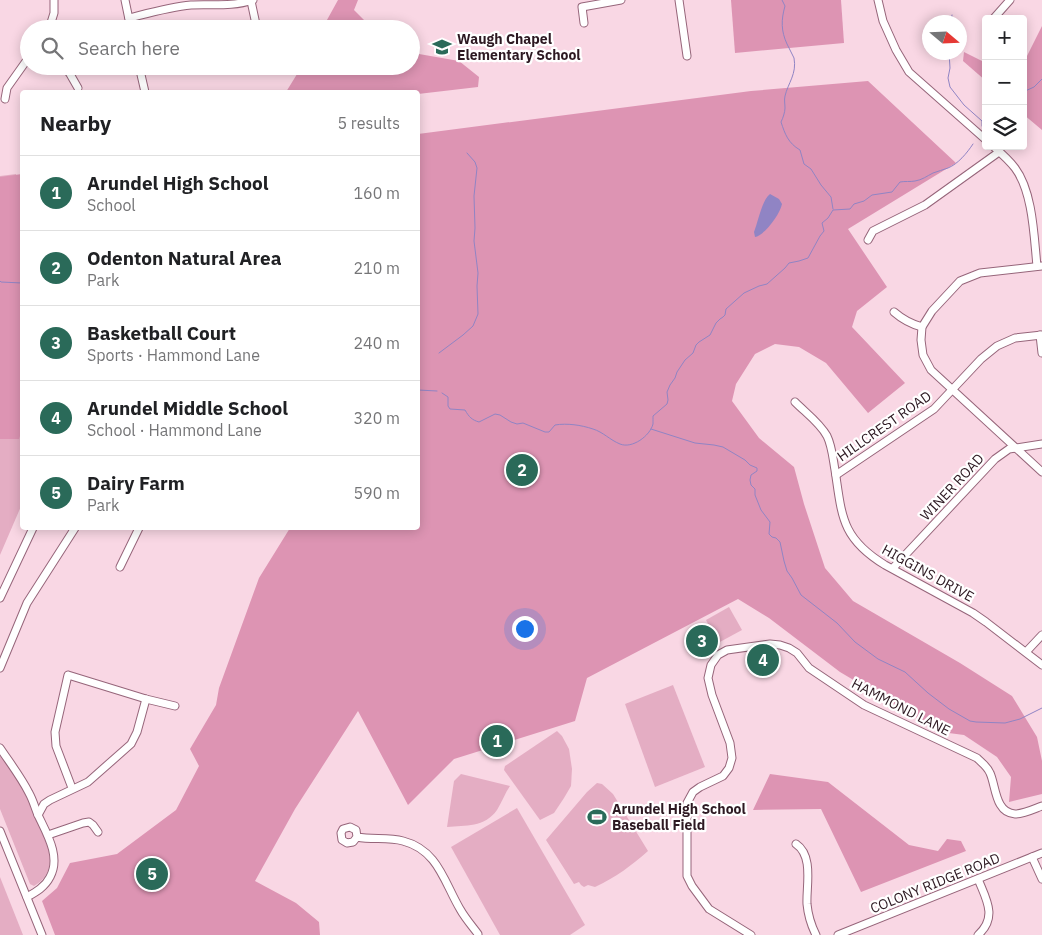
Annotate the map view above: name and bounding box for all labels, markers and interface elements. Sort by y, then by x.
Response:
north arrow [922,15,967,60]
map controls [982,15,1027,150]
button: + [982,15,1027,60]
search box [20,20,420,75]
place label: Waugh Chapel Elementary School [457,30,581,64]
icon: search [38,34,66,62]
text: Search here [78,36,180,60]
school or university icon: Waugh Chapel Elementary School [431,36,453,58]
button: − [982,60,1027,105]
button: layers [982,105,1027,150]
text: Nearby [40,109,111,137]
text: 5 results [337,113,400,133]
text: Arundel High School [87,171,269,195]
text: 1 [51,183,61,203]
text: 160 m [353,183,400,203]
text: School [87,195,136,215]
text: Odenton Natural Area [87,246,281,270]
text: 2 [51,258,61,278]
text: 210 m [353,258,400,278]
text: Park [87,270,119,290]
text: Basketball Court [87,321,236,345]
text: 3 [51,333,61,353]
text: 240 m [353,333,400,353]
text: Sports · Hammond Lane [87,345,260,365]
street label: HILLCREST ROAD [833,387,935,465]
text: Arundel Middle School [87,396,288,420]
text: 4 [51,408,61,428]
text: 320 m [353,408,400,428]
text: School · Hammond Lane [87,420,262,440]
street label: WINER ROAD [916,450,988,524]
pin: 2 [506,451,538,489]
text: Dairy Farm [87,471,185,495]
text: 5 [51,483,61,503]
text: 590 m [353,483,400,503]
text: Park [87,495,119,515]
street label: HIGGINS DRIVE [879,540,977,606]
your location [512,616,538,642]
pin: 3 [686,622,718,660]
pin: 4 [747,641,779,679]
street label: HAMMOND LANE [849,674,953,740]
pin: 1 [481,722,513,760]
place label: Arundel High School Baseball Field [612,800,746,834]
sports icon: Arundel High School Baseball Field [586,806,608,828]
street label: COLONY RIDGE ROAD [867,849,1003,917]
pin: 5 [136,855,168,893]

